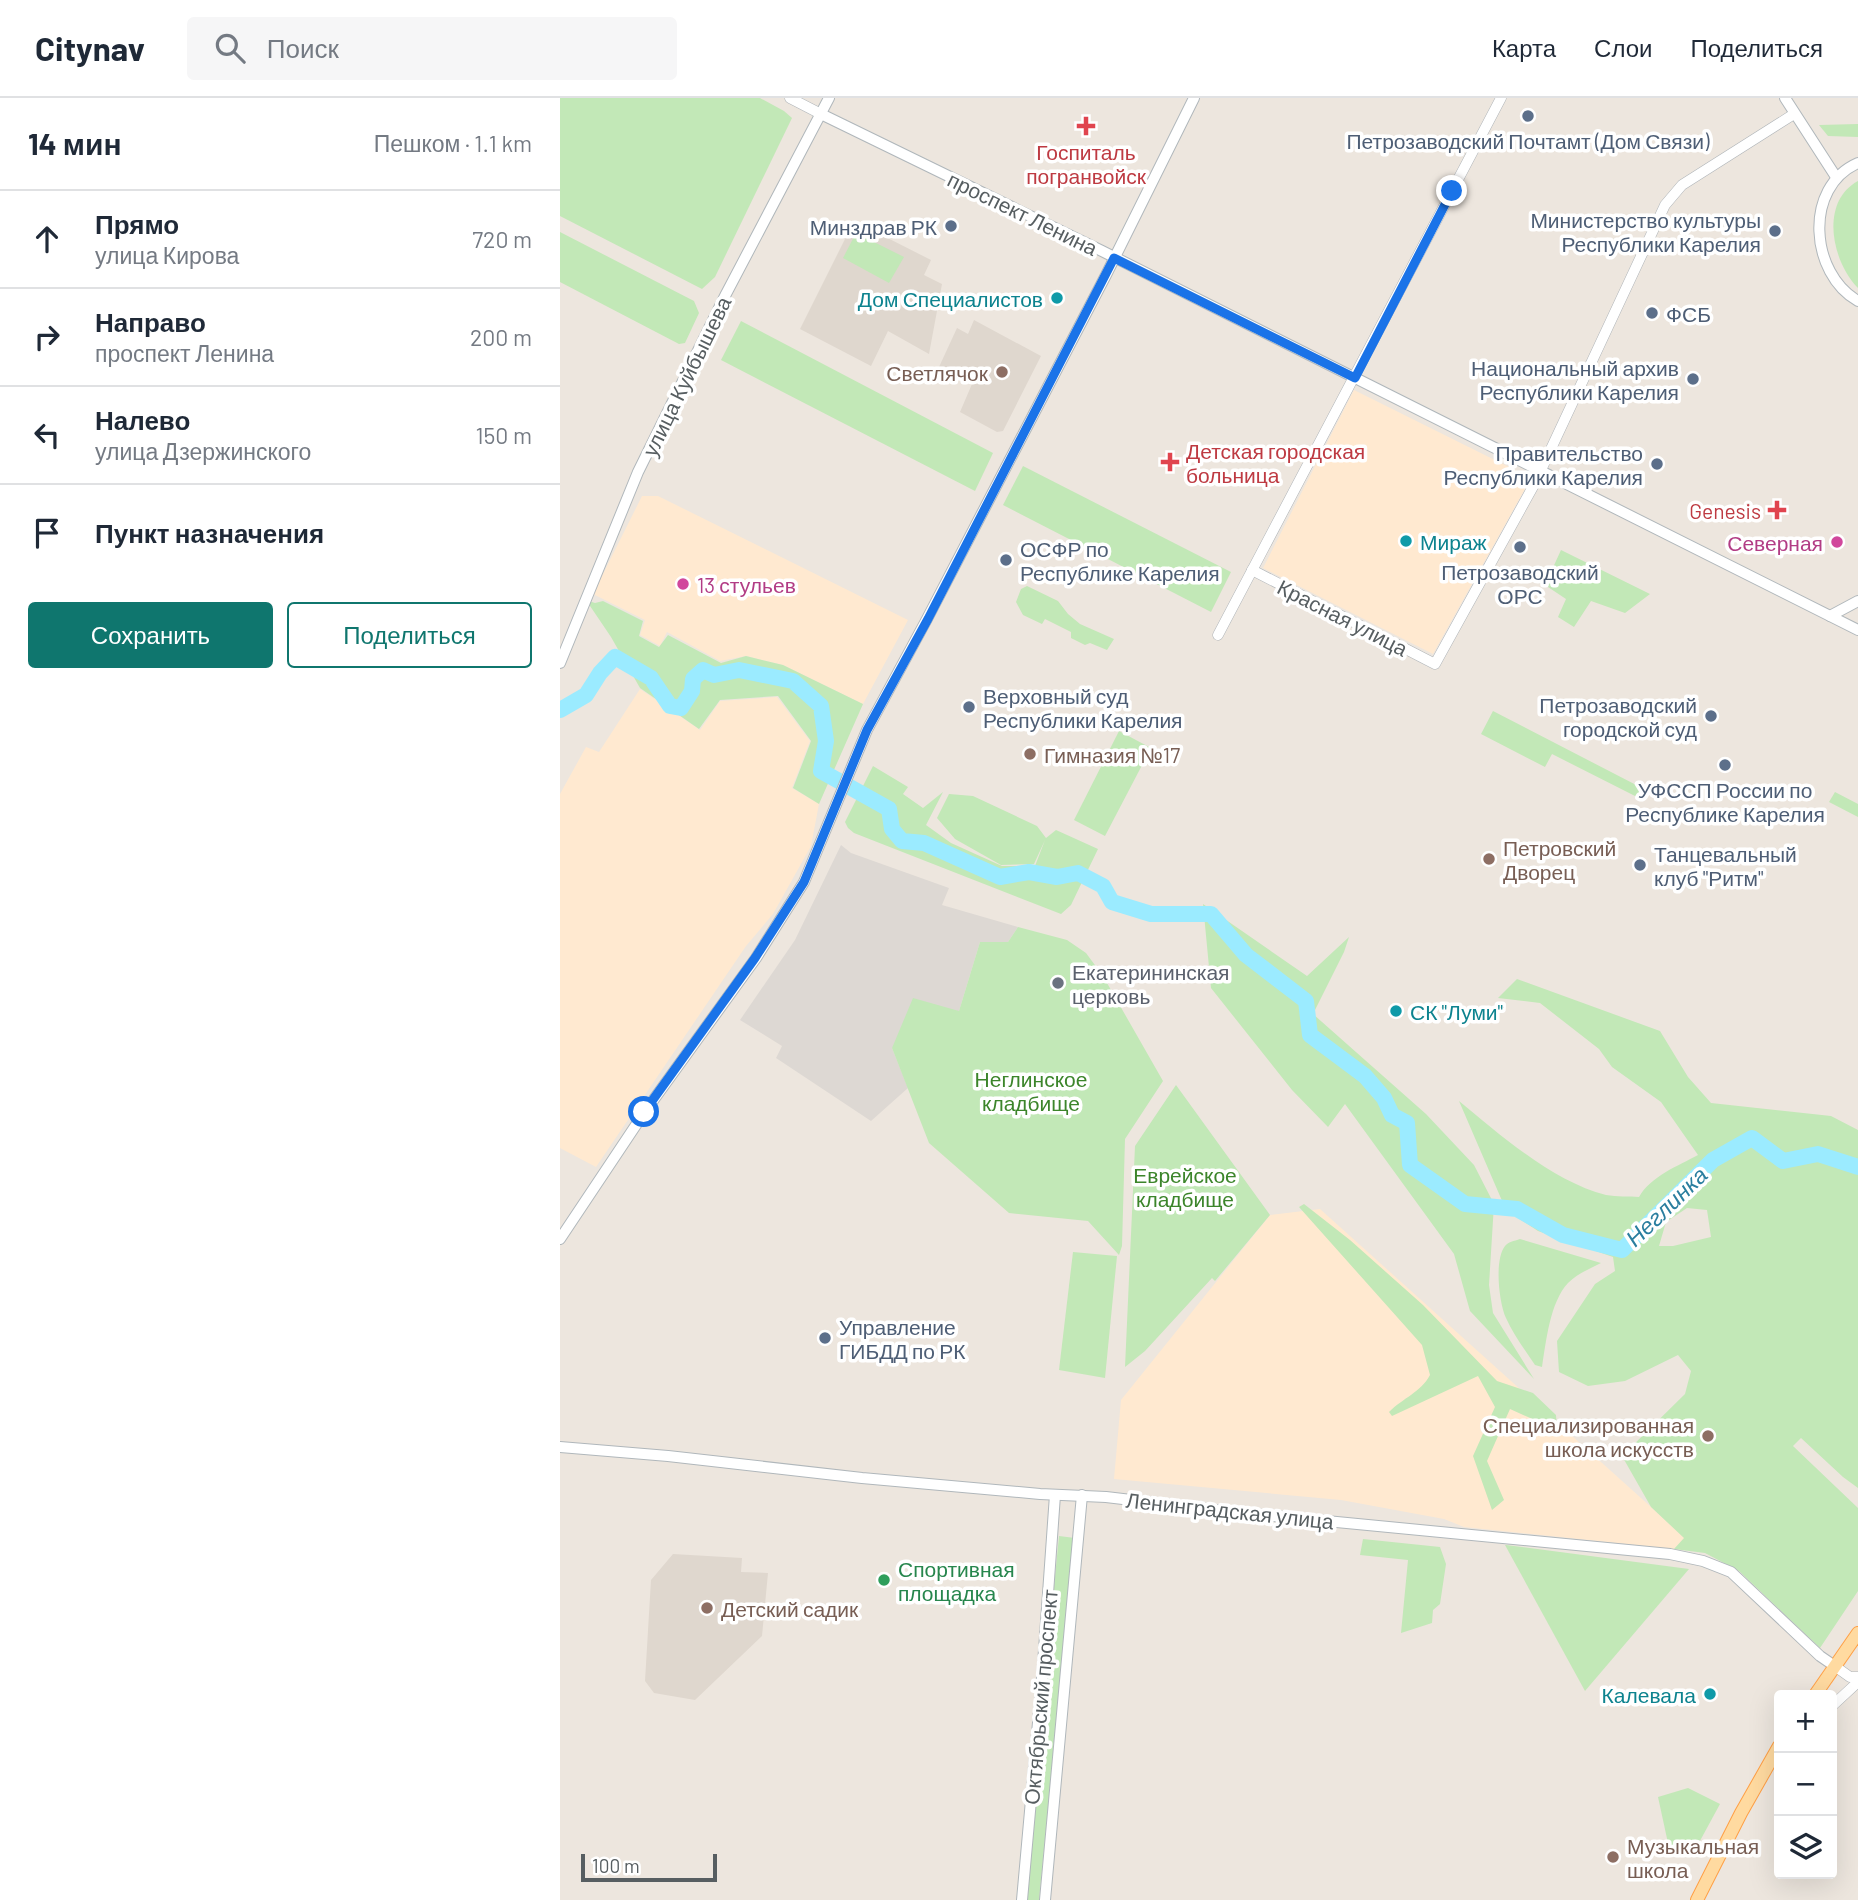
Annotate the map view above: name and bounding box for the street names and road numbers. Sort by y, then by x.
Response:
street label: проспект Ленина [944,166,1102,260]
street label: улица Куйбышева [636,292,736,460]
street label: Красная улица [1274,573,1413,661]
street label: Ленинградская улица [1125,1487,1335,1533]
street label: Октябрьский проспект [1018,1588,1062,1806]

